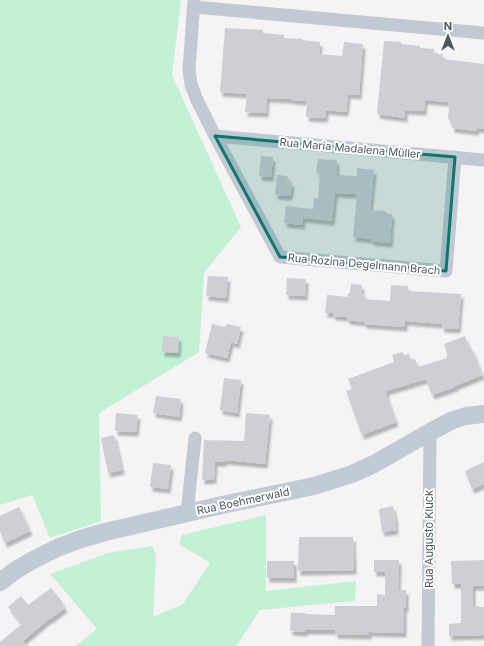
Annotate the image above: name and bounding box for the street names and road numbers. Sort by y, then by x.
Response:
street label: Rua Maria Madalena Müller [279,135,421,161]
street label: Rua Rozina Degelmann Brach [287,250,441,278]
street label: Rua Boehmerwald [195,484,291,518]
street label: Rua Augusto Kluck [422,490,436,588]

